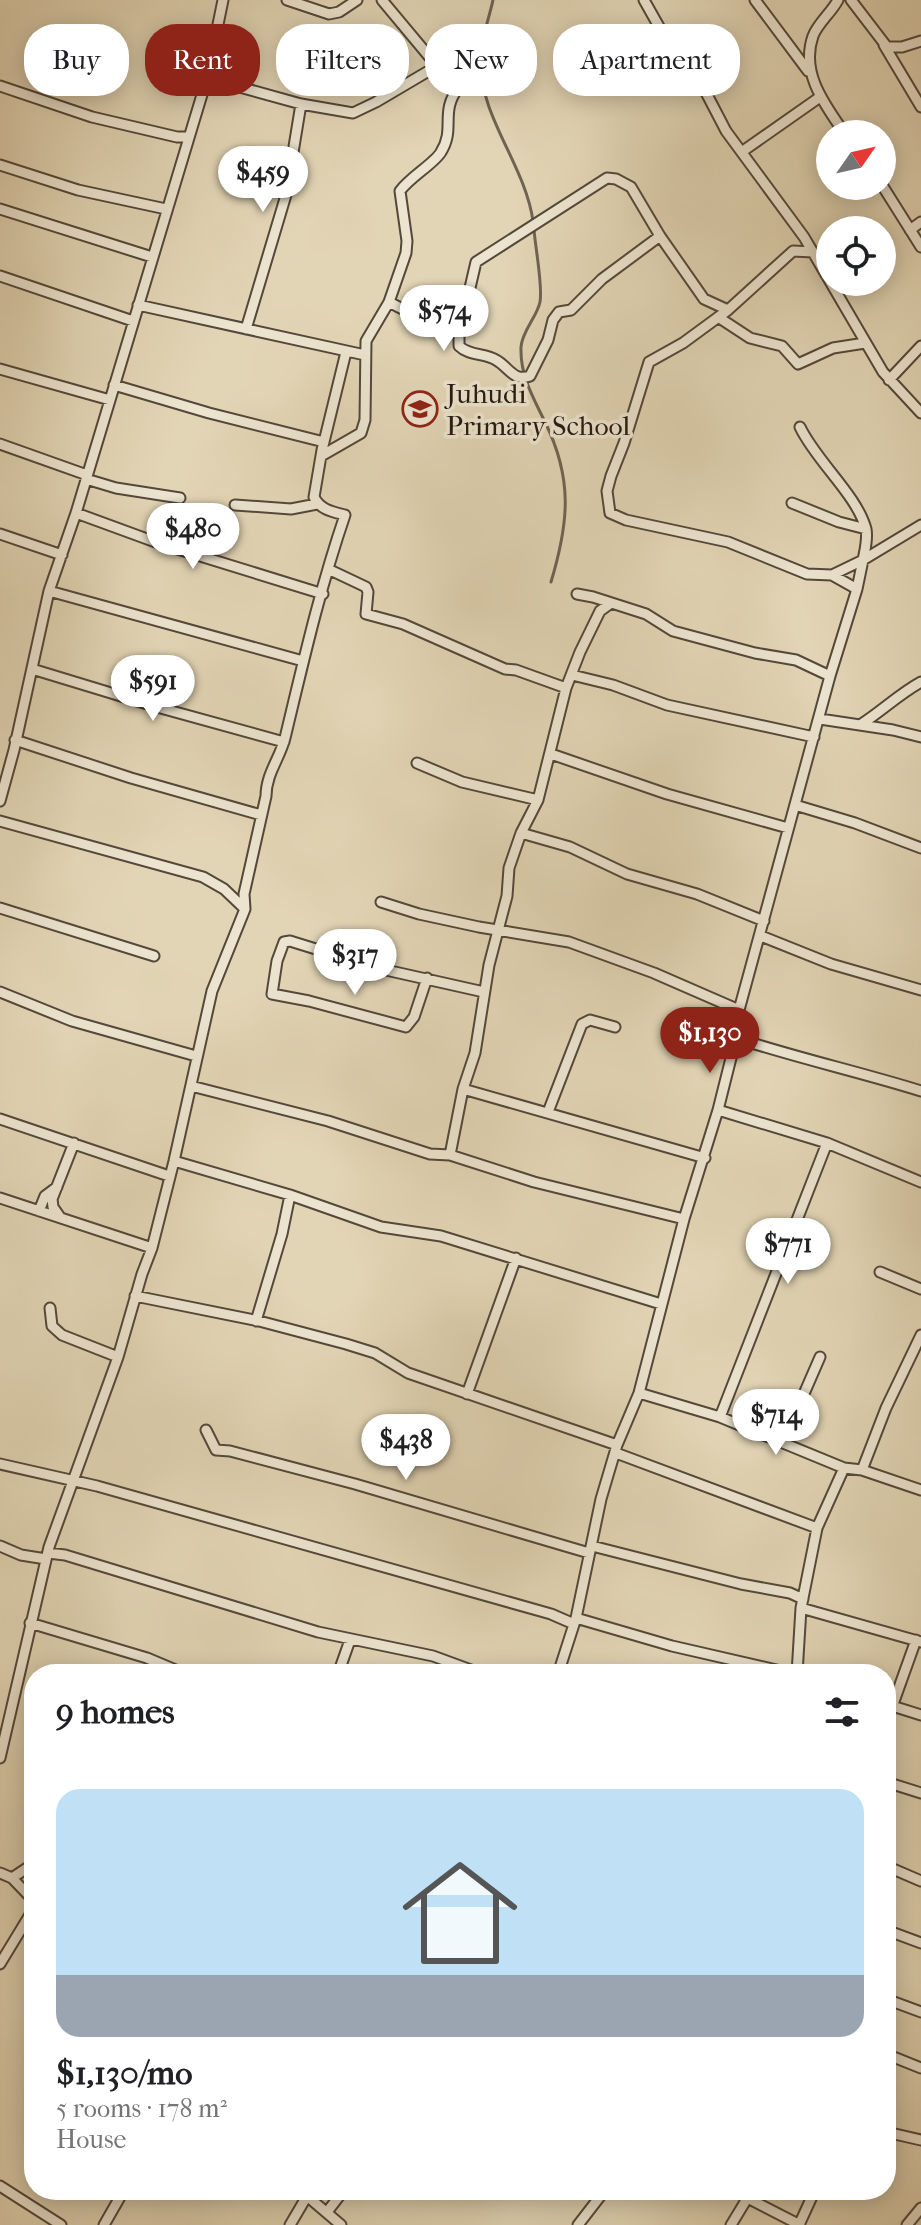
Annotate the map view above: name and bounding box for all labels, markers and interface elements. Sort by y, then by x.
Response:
chip: Buy [24,24,129,96]
chip: Rent [145,24,260,96]
chip: Filters [276,24,409,96]
chip: New [425,24,537,96]
chip: Apartment [553,24,740,96]
north arrow [816,120,896,200]
map controls [816,120,896,296]
pin: $459 [216,146,310,214]
text: $459 [236,156,290,187]
button: locate [816,216,896,296]
pin: $574 [397,285,491,353]
text: $574 [418,295,470,326]
place label: Juhudi Primary School [444,377,631,442]
school or university icon: Juhudi Primary School [401,390,439,428]
pin: $480 [146,503,240,571]
text: $480 [164,513,222,544]
pin: $591 [106,655,200,723]
text: $591 [129,665,177,696]
pin: $317 [308,929,402,997]
text: $317 [332,939,378,970]
pin: $1,130 [645,1007,775,1075]
text: $1,130 [678,1017,742,1048]
pin: $771 [741,1218,835,1286]
text: $771 [764,1228,812,1259]
pin: $714 [729,1389,823,1457]
text: $714 [750,1399,802,1430]
pin: $438 [359,1414,453,1482]
text: $438 [379,1424,433,1455]
icon: filters [820,1690,864,1734]
text: 9 homes [56,1692,175,1732]
icon: home [388,1841,532,1985]
text: $1,130/mo [56,2053,192,2093]
text: 5 rooms · 178 m² [56,2093,227,2124]
text: House [56,2124,126,2155]

